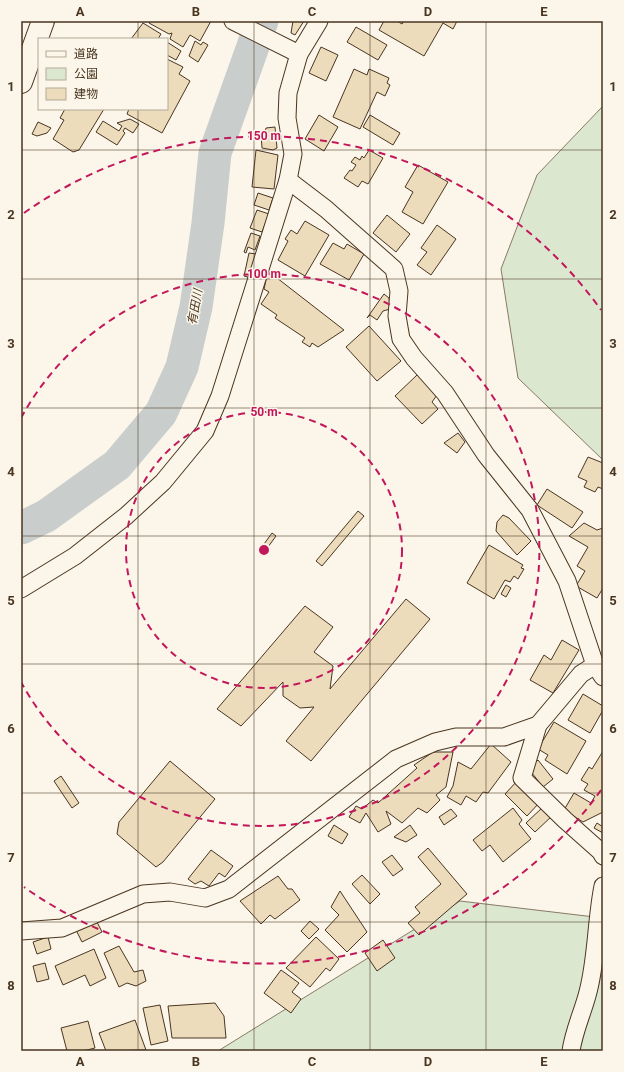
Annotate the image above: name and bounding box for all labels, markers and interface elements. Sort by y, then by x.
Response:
text: A [76,4,85,19]
text: B [192,4,200,19]
text: C [308,4,317,19]
text: D [424,4,432,19]
text: E [540,4,548,19]
legend [38,38,168,110]
text: 道路 [74,47,98,61]
text: 公園 [74,67,98,81]
text: 1 [7,79,15,94]
text: 1 [609,79,617,94]
text: 建物 [74,87,98,101]
text: 150 m [247,129,281,143]
text: 2 [7,207,15,222]
text: 2 [609,207,617,222]
text: 100 m [247,267,281,281]
water label: 有田川 [185,286,205,326]
text: 3 [7,336,15,351]
text: 3 [609,336,617,351]
text: 50 m [250,405,278,419]
text: 4 [7,464,15,479]
text: 4 [609,464,617,479]
centre of rings [257,543,271,557]
text: 5 [7,593,15,608]
text: 5 [609,593,617,608]
text: 6 [7,721,15,736]
text: 6 [609,721,617,736]
text: 7 [7,850,15,865]
text: 7 [609,850,617,865]
text: 8 [7,978,15,993]
text: 8 [609,978,617,993]
text: A [76,1054,85,1069]
text: B [192,1054,200,1069]
text: C [308,1054,317,1069]
text: D [424,1054,432,1069]
text: E [540,1054,548,1069]

